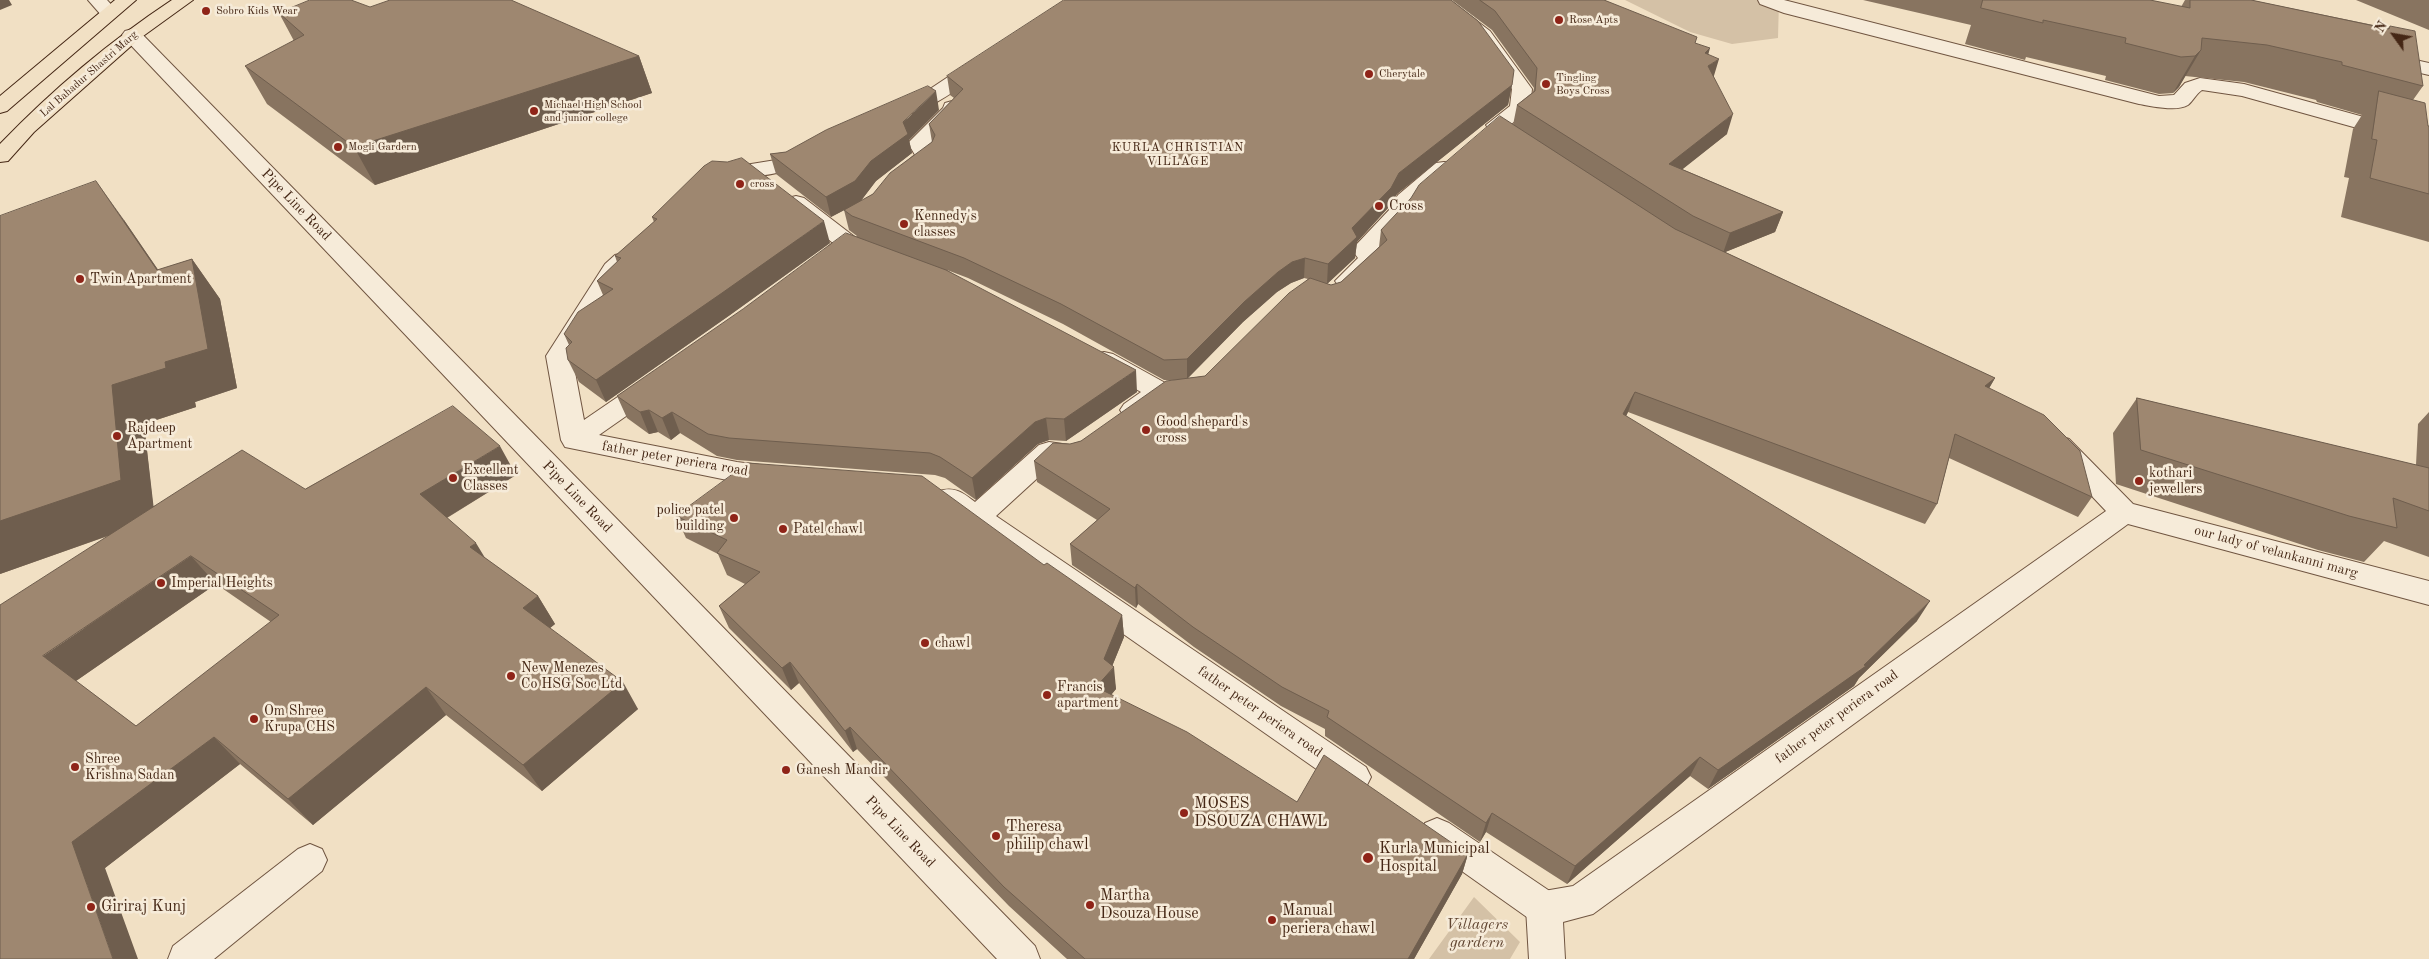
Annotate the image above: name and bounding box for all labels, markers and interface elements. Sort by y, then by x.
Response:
place label: Sobro Kids Wear [216,4,298,18]
marker: Sobro Kids Wear [200,5,212,17]
north arrow [2369,10,2419,60]
place label: Rose Apts [1569,13,1618,27]
marker: Rose Apts [1553,14,1565,26]
text: N [2373,19,2390,35]
street label: Lal Bahadur Shastri Marg [37,28,141,120]
place label: Cherytale [1379,67,1425,81]
marker: Cherytale [1363,68,1375,80]
place label: Tingling Boys Cross [1556,71,1610,97]
marker: Tingling Boys Cross [1540,78,1552,90]
place label: Michael High School and junior college [544,98,642,124]
marker: Michael High School and junior college [528,105,540,117]
place label: Mogli Gardern [348,140,417,154]
marker: Mogli Gardern [332,141,344,153]
district label: KURLA CHRISTIAN VILLAGE [1110,141,1246,169]
street label: Pipe Line Road [258,166,334,244]
place label: cross [750,177,774,191]
marker: cross [734,178,746,190]
place label: Cross [1389,198,1423,214]
marker: Cross [1373,200,1385,212]
place label: Kennedy's classes [914,208,977,240]
marker: Kennedy's classes [898,218,910,230]
place label: Twin Apartment [90,271,192,287]
marker: Twin Apartment [74,273,86,285]
place label: Good shepard's cross [1156,414,1248,447]
place label: Rajdeep Apartment [127,420,193,452]
marker: Good shepard's cross [1140,424,1152,436]
marker: Rajdeep Apartment [111,430,123,442]
street label: father peter periera road [601,438,749,480]
street label: Pipe Line Road [539,458,615,536]
place label: Excellent Classes [463,462,519,494]
place label: kothari jewellers [2149,465,2202,498]
marker: Excellent Classes [447,472,459,484]
marker: kothari jewellers [2133,475,2145,487]
place label: police patel building [656,502,724,534]
marker: police patel building [728,512,740,524]
place label: Patel chawl [793,521,863,537]
street label: our lady of velankanni marg [2192,522,2360,582]
marker: Patel chawl [777,523,789,535]
place label: Imperial Heights [171,575,273,591]
marker: Imperial Heights [155,577,167,589]
place label: chawl [935,635,970,651]
marker: chawl [919,637,931,649]
place label: New Menezes Co HSG Soc Ltd [521,660,622,692]
street label: father peter periera road [1195,663,1325,761]
street label: father peter periera road [1772,667,1902,767]
marker: New Menezes Co HSG Soc Ltd [505,670,517,682]
place label: Francis apartment [1057,679,1119,712]
marker: Francis apartment [1041,689,1053,701]
place label: Om Shree Krupa CHS [264,703,335,736]
marker: Om Shree Krupa CHS [248,713,260,725]
place label: Shree Krishna Sadan [85,751,175,784]
marker: Shree Krishna Sadan [69,761,81,773]
place label: Ganesh Mandir [796,762,888,778]
marker: Ganesh Mandir [780,764,792,776]
street label: Pipe Line Road [862,793,938,871]
place label: MOSES DSOUZA CHAWL [1194,794,1328,832]
marker: MOSES DSOUZA CHAWL [1178,807,1190,819]
place label: Theresa philip chawl [1006,817,1089,855]
marker: Theresa philip chawl [990,830,1002,842]
place label: Kurla Municipal Hospital [1379,839,1490,877]
marker: Kurla Municipal Hospital [1361,851,1375,865]
place label: Martha Dsouza House [1100,886,1199,924]
place label: Giriraj Kunj [101,897,186,917]
marker: Martha Dsouza House [1084,899,1096,911]
marker: Giriraj Kunj [85,901,97,913]
place label: Manual periera chawl [1282,901,1375,939]
marker: Manual periera chawl [1266,914,1278,926]
park label: Villagers gardern [1446,915,1508,953]

